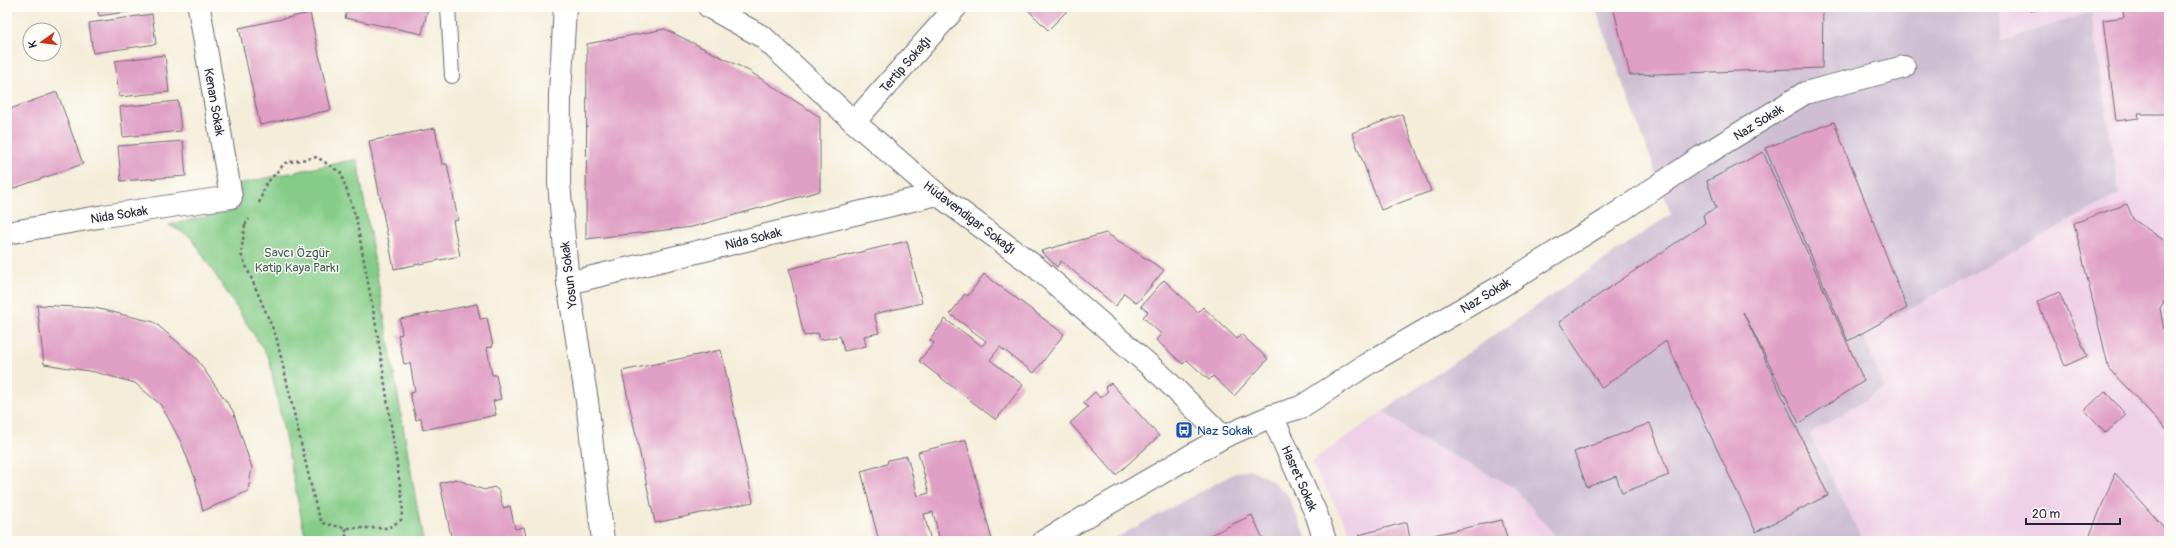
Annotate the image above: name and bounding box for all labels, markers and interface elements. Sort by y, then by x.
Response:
north arrow [22,22,62,62]
street label: Tertip Sokağı [877,33,935,96]
text: K [26,39,40,49]
street label: Kenan Sokak [200,67,228,138]
street label: Naz Sokak [1731,101,1787,144]
street label: Hüdavendigar Sokağı [920,178,1019,258]
street label: Nida Sokak [89,202,150,227]
street label: Nida Sokak [723,224,784,254]
street label: Yosun Sokak [557,240,581,310]
park label: Savcı Özgür Katip Kaya Parkı [255,245,339,276]
street label: Naz Sokak [1457,274,1514,317]
bus stop icon: Naz Sokak [1174,420,1194,440]
place label: Naz Sokak [1197,423,1253,439]
street label: Hasret Sokak [1277,443,1321,514]
scale bar [2026,500,2120,526]
text: 20 m [2032,507,2061,522]

